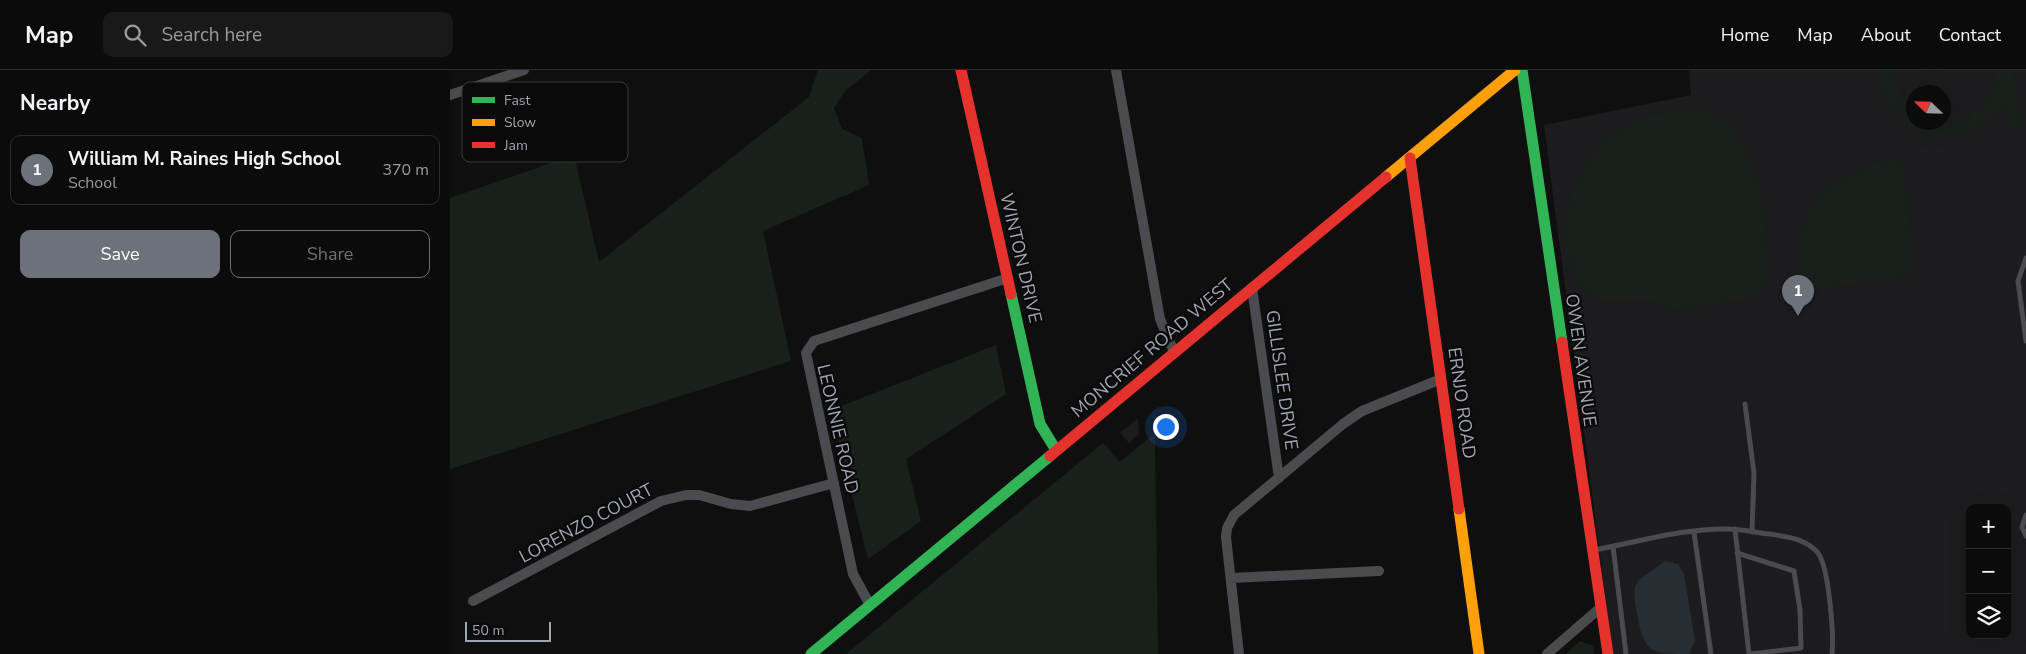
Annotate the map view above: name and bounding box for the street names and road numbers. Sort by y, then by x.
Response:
street label: WINTON DRIVE [994,191,1048,325]
street label: MONCRIEF ROAD WEST [1066,273,1238,423]
street label: OWEN AVENUE [1560,292,1602,428]
street label: GILLISLEE DRIVE [1260,308,1304,452]
street label: ERNJO ROAD [1442,346,1482,460]
street label: LEONNIE ROAD [811,362,865,496]
street label: LORENZO COURT [515,477,657,569]

